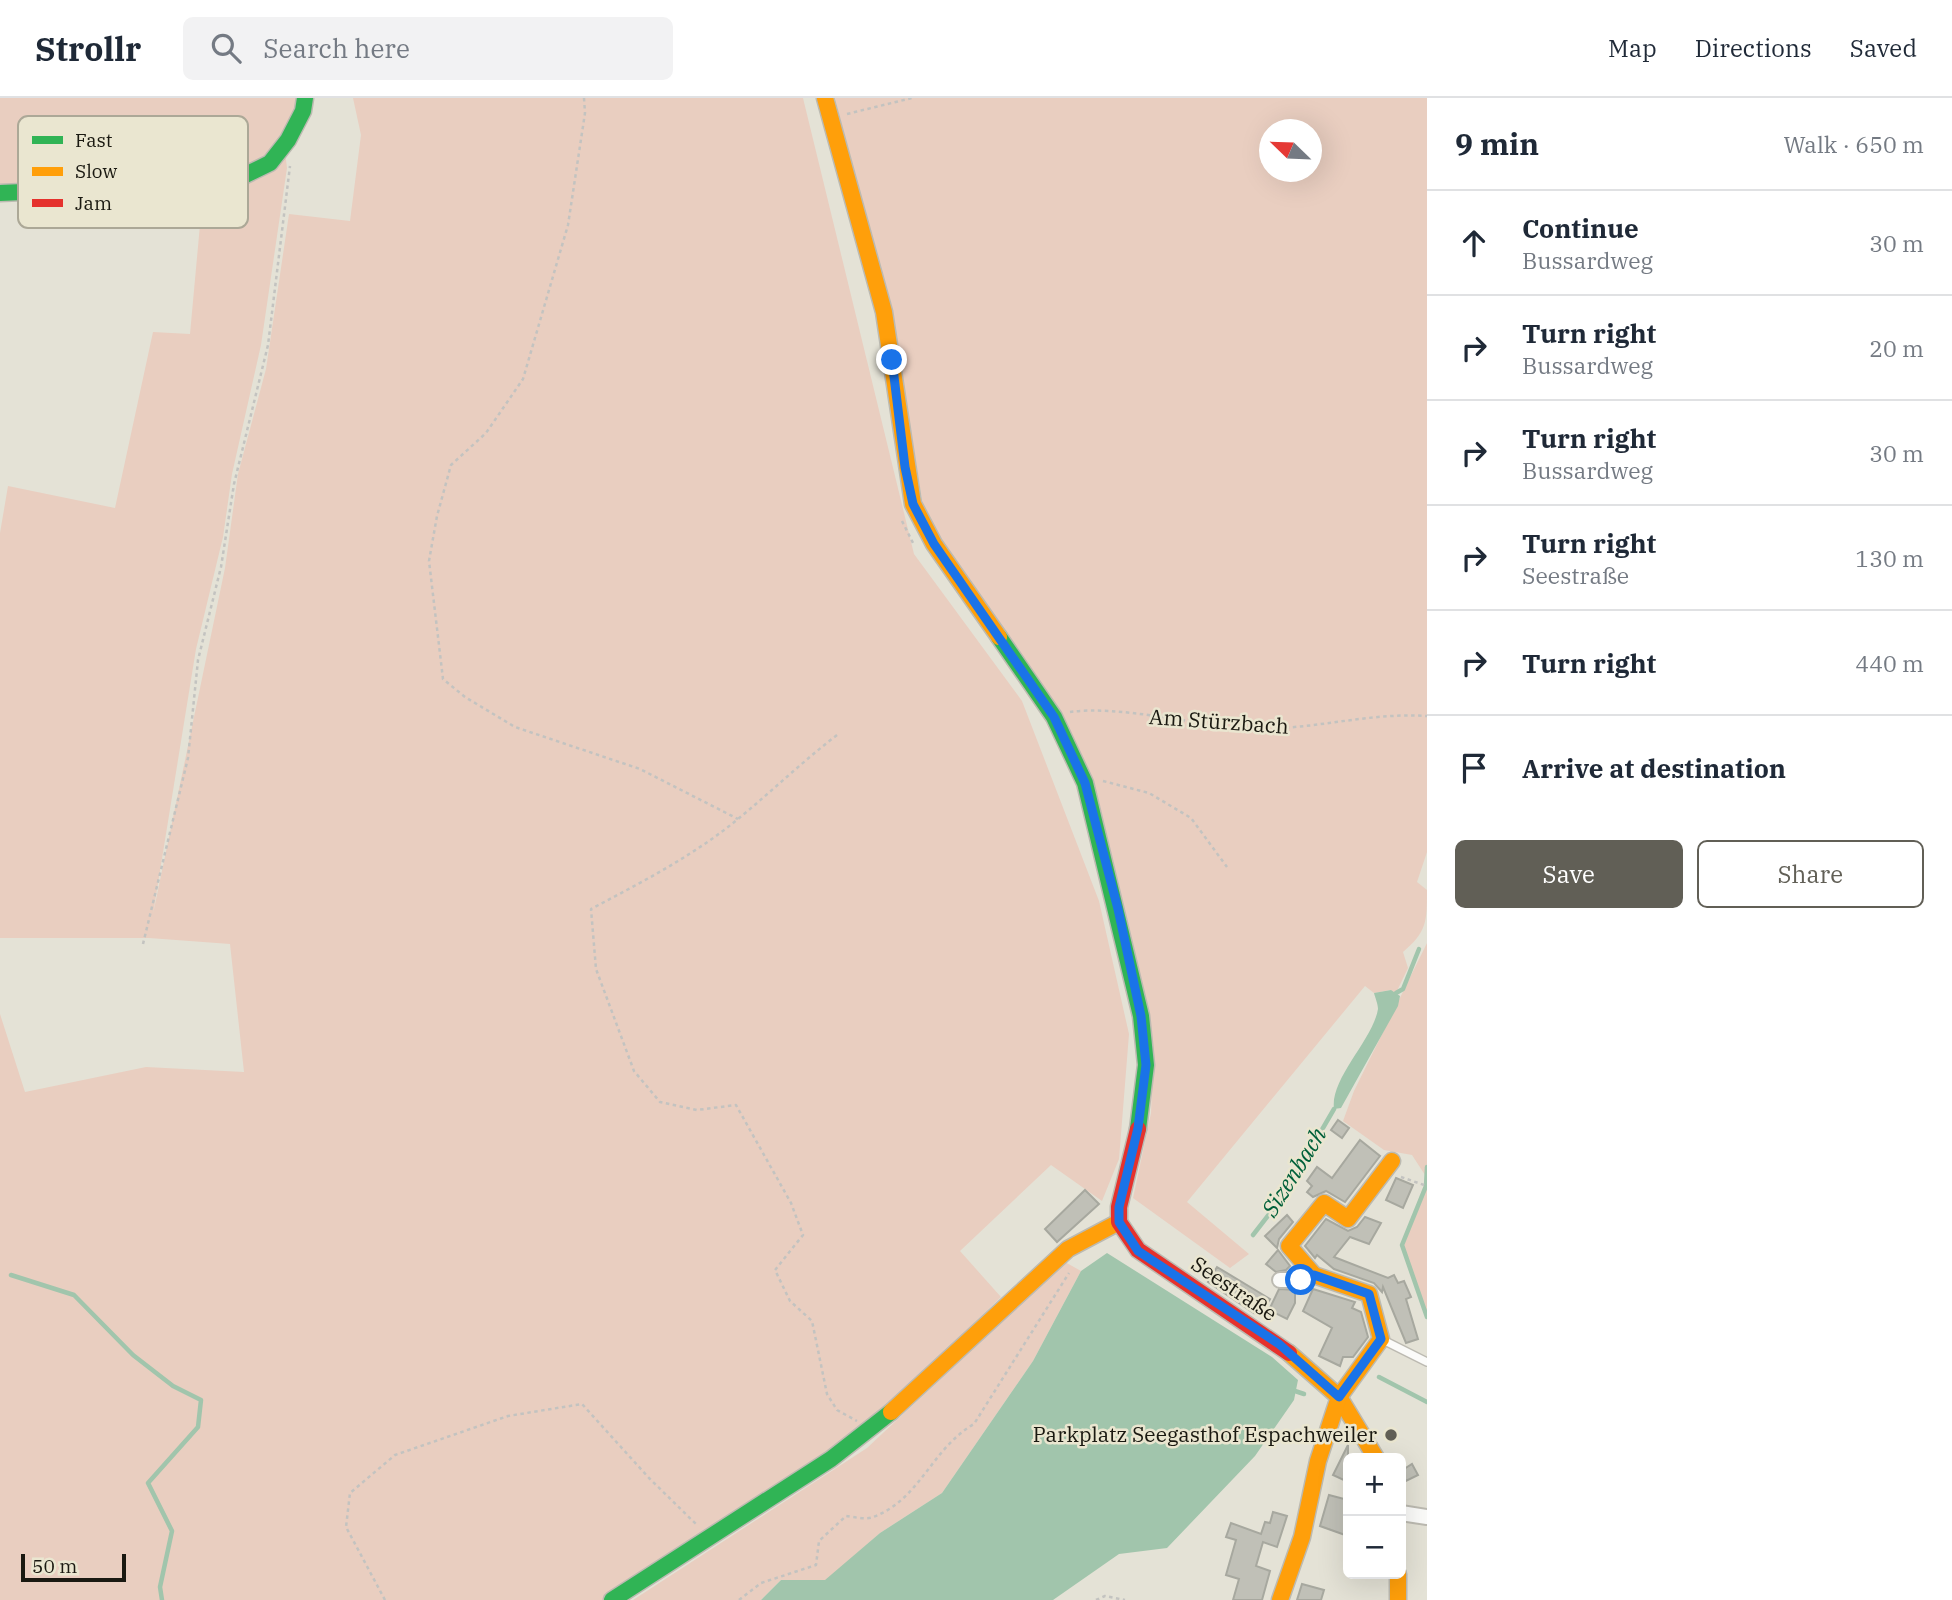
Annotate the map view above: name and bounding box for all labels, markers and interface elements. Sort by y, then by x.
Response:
search box [183,17,673,80]
text: Strollr [35,27,141,70]
icon: search [207,29,245,67]
text: Search here [263,31,410,65]
text: Map [1608,32,1657,64]
text: Directions [1695,32,1812,64]
text: Saved [1850,32,1917,64]
legend [18,116,248,228]
north arrow [1259,119,1322,182]
text: 9 min [1455,124,1539,163]
text: Fast [75,128,113,152]
text: Walk · 650 m [1783,129,1924,159]
text: Slow [75,159,117,183]
text: Jam [75,191,112,215]
text: Continue [1522,211,1639,245]
icon: ahead [1455,224,1493,262]
text: 30 m [1869,228,1924,258]
text: Bussardweg [1522,245,1653,275]
text: Turn right [1522,316,1656,350]
icon: right [1455,329,1493,367]
text: 20 m [1869,333,1924,363]
route end [876,344,907,375]
text: Bussardweg [1522,350,1653,380]
text: Turn right [1522,421,1656,455]
icon: right [1455,434,1493,472]
text: 30 m [1869,438,1924,468]
text: Bussardweg [1522,455,1653,485]
text: Turn right [1522,526,1656,560]
icon: right [1455,539,1493,577]
text: 130 m [1855,543,1924,573]
text: Seestraße [1522,560,1629,590]
icon: right [1455,644,1493,682]
text: Turn right [1522,646,1656,680]
text: 440 m [1855,648,1924,678]
street label: Am Stürzbach [1148,702,1290,740]
icon: arrive [1455,749,1493,787]
text: Arrive at destination [1522,751,1786,785]
button: Save [1455,840,1683,908]
button: Share [1697,840,1924,908]
water label: Sizenbach [1253,1121,1333,1223]
street label: Seestraße [1186,1249,1283,1327]
route start [1285,1264,1316,1295]
place label: Parkplatz Seegasthof Espachweiler [1033,1420,1378,1448]
marker: Parkplatz Seegasthof Espachweiler [1383,1427,1399,1443]
map controls [1343,1453,1406,1579]
button: + [1343,1453,1406,1516]
button: − [1343,1516,1406,1579]
scale bar [21,1551,126,1583]
text: 50 m [32,1554,77,1578]

